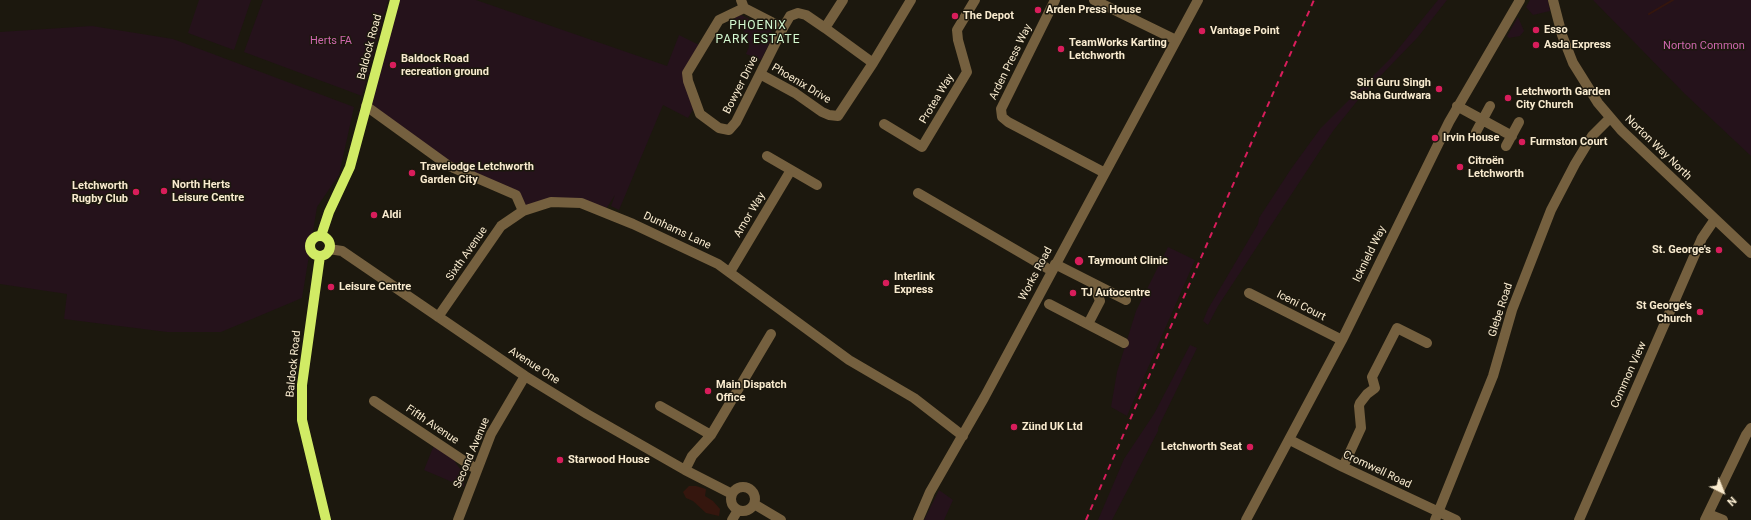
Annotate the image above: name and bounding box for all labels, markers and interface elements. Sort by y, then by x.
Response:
place label: Arden Press House [1046,3,1141,17]
marker: Arden Press House [1033,5,1043,15]
place label: The Depot [963,9,1014,23]
marker: The Depot [950,11,960,21]
street label: Baldock Road [355,13,385,81]
district label: PHOENIX PARK ESTATE [715,19,801,47]
street label: Arden Press Way [987,22,1035,102]
place label: Esso [1544,23,1568,37]
place label: Vantage Point [1210,24,1280,38]
marker: Esso [1531,25,1541,35]
marker: Vantage Point [1197,26,1207,36]
park label: Herts FA [310,34,352,48]
place label: TeamWorks Karting Letchworth [1069,36,1167,62]
place label: Asda Express [1544,38,1611,52]
park label: Norton Common [1663,39,1745,53]
marker: Asda Express [1531,40,1541,50]
marker: TeamWorks Karting Letchworth [1056,44,1066,54]
place label: Baldock Road recreation ground [401,52,489,78]
street label: Bowyer Drive [721,54,761,116]
marker: Baldock Road recreation ground [388,60,398,70]
street label: Phoenix Drive [769,61,833,107]
street label: Protea Way [917,72,957,126]
place label: Siri Guru Singh Sabha Gurdwara [1350,76,1431,102]
marker: Siri Guru Singh Sabha Gurdwara [1434,84,1444,94]
place label: Letchworth Garden City Church [1516,85,1610,111]
marker: Letchworth Garden City Church [1503,93,1513,103]
street label: Norton Way North [1622,113,1694,183]
place label: Irvin House [1443,131,1499,145]
marker: Irvin House [1430,133,1440,143]
place label: Furmston Court [1530,135,1608,149]
marker: Furmston Court [1517,137,1527,147]
place label: Citroën Letchworth [1468,154,1524,180]
place label: Travelodge Letchworth Garden City [420,160,534,186]
marker: Citroën Letchworth [1455,162,1465,172]
marker: Travelodge Letchworth Garden City [407,168,417,178]
place label: North Herts Leisure Centre [172,178,244,204]
place label: Letchworth Rugby Club [72,179,128,205]
marker: North Herts Leisure Centre [159,186,169,196]
marker: Letchworth Rugby Club [131,187,141,197]
street label: Amor Way [731,190,769,240]
place label: Aldi [382,208,401,222]
marker: Aldi [369,210,379,220]
street label: Dunhams Lane [641,210,713,252]
street label: Sixth Avenue [444,224,490,284]
street label: Icknield Way [1351,224,1389,284]
place label: St. George's [1652,243,1711,257]
street label: Works Road [1016,245,1056,303]
marker: St. George's [1714,245,1724,255]
place label: Taymount Clinic [1088,254,1168,268]
marker: Taymount Clinic [1073,255,1085,267]
place label: Interlink Express [894,270,935,296]
marker: Interlink Express [881,278,891,288]
place label: Leisure Centre [339,280,411,294]
street label: Glebe Road [1486,281,1516,339]
marker: Leisure Centre [326,282,336,292]
place label: TJ Autocentre [1081,286,1150,300]
marker: TJ Autocentre [1068,288,1078,298]
street label: Iceni Court [1274,288,1328,324]
place label: St George's Church [1636,299,1692,325]
marker: St George's Church [1695,307,1705,317]
street label: Baldock Road [284,330,304,398]
street label: Common View [1608,340,1650,410]
street label: Avenue One [506,345,562,387]
place label: Main Dispatch Office [716,378,787,404]
marker: Main Dispatch Office [703,386,713,396]
street label: Fifth Avenue [403,402,461,448]
street label: Second Avenue [451,416,493,490]
place label: Zünd UK Ltd [1022,420,1083,434]
marker: Zünd UK Ltd [1009,422,1019,432]
place label: Letchworth Seat [1161,440,1242,454]
marker: Letchworth Seat [1245,442,1255,452]
street label: Cromwell Road [1341,448,1413,492]
place label: Starwood House [568,453,650,467]
marker: Starwood House [555,455,565,465]
north arrow [1703,472,1743,512]
text: N [1724,494,1739,509]

